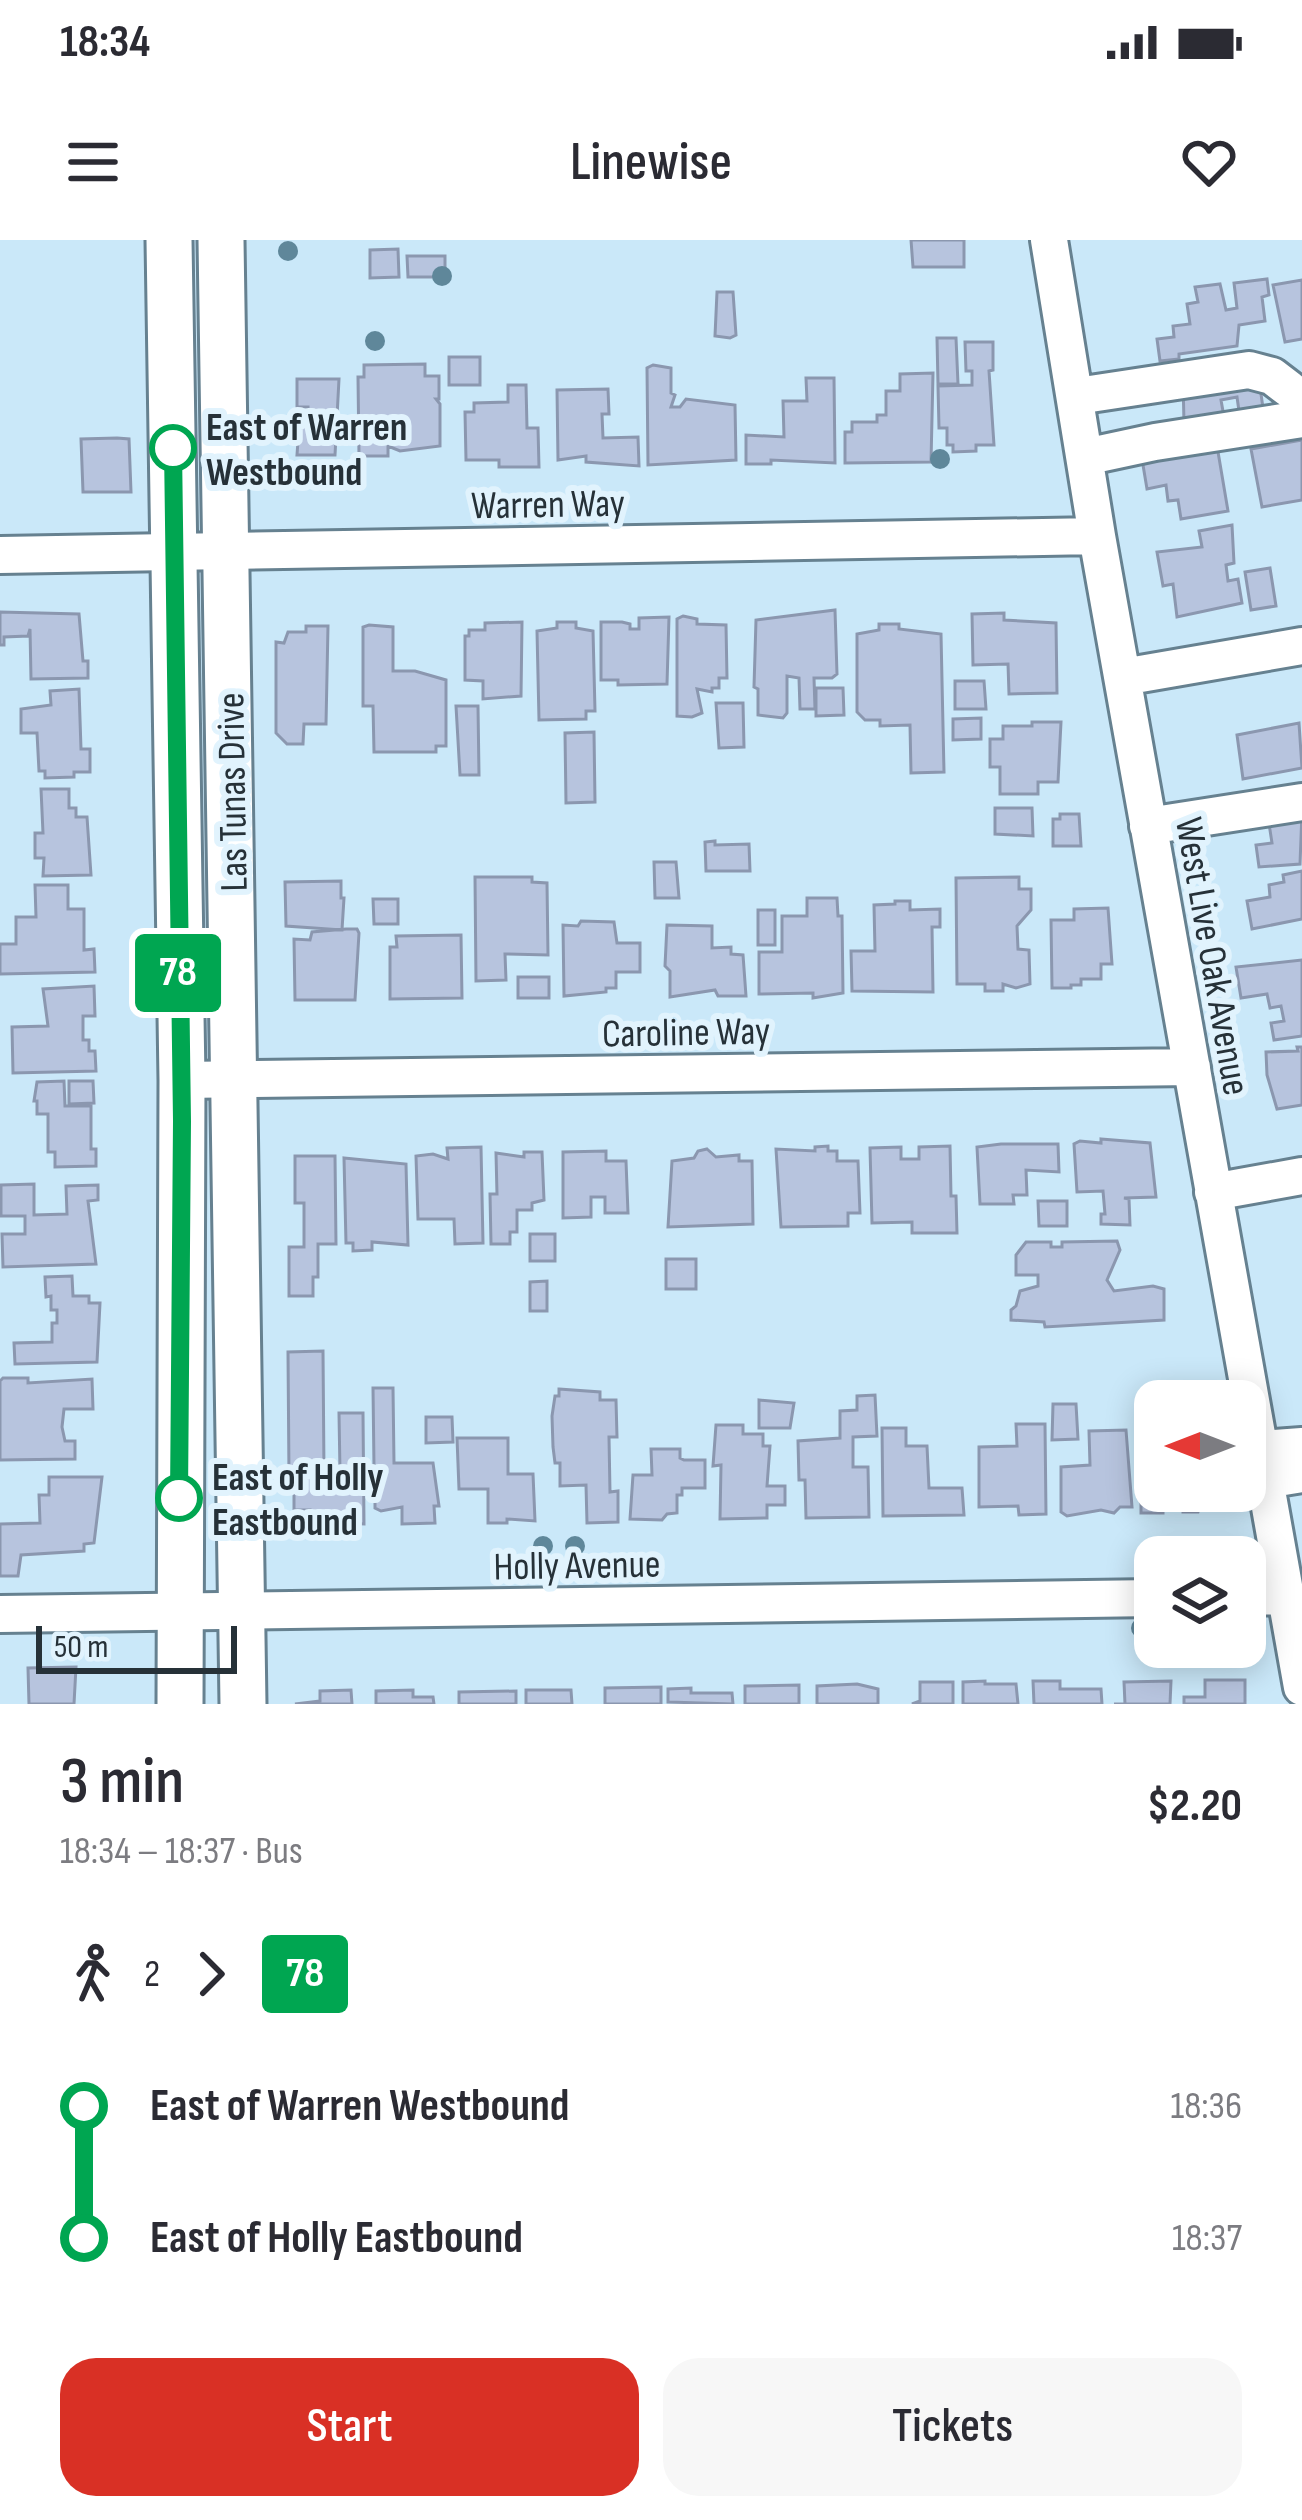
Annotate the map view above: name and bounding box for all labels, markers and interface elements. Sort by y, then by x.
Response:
text: 18:34 [60,15,150,70]
icon: menu [60,129,126,195]
icon: heart [1176,129,1242,195]
text: Linewise [570,130,732,195]
place label: East of Warren Westbound [206,405,407,497]
marker: East of Warren Westbound [151,426,195,470]
street label: Warren Way [471,481,625,530]
street label: Las Tunas Drive [208,692,259,892]
street label: West Live Oak Avenue [1164,814,1259,1099]
line badge: 78 [124,934,232,1012]
text: 78 [159,947,197,998]
street label: Caroline Way [602,1009,770,1058]
north arrow [1134,1380,1266,1512]
map controls [1134,1380,1266,1668]
place label: East of Holly Eastbound [212,1455,383,1547]
marker: East of Holly Eastbound [157,1476,201,1520]
button: layers [1134,1536,1266,1668]
street label: Holly Avenue [493,1542,661,1591]
scale bar [36,1620,237,1673]
text: 50 m [54,1627,108,1667]
text: 3 min [60,1743,184,1822]
text: $2.20 [1147,1779,1242,1834]
text: 18:34 – 18:37 · Bus [60,1828,303,1875]
icon: walk [60,1941,126,2007]
icon: forward [178,1941,244,2007]
text: 78 [286,1948,324,1999]
text: 2 [144,1951,160,1998]
text: East of Warren Westbound [150,2079,569,2134]
text: 18:36 [1171,2083,1242,2130]
text: East of Holly Eastbound [150,2211,523,2266]
text: 18:37 [1172,2215,1242,2262]
button: Start [60,2358,639,2496]
button: Tickets [663,2358,1242,2496]

